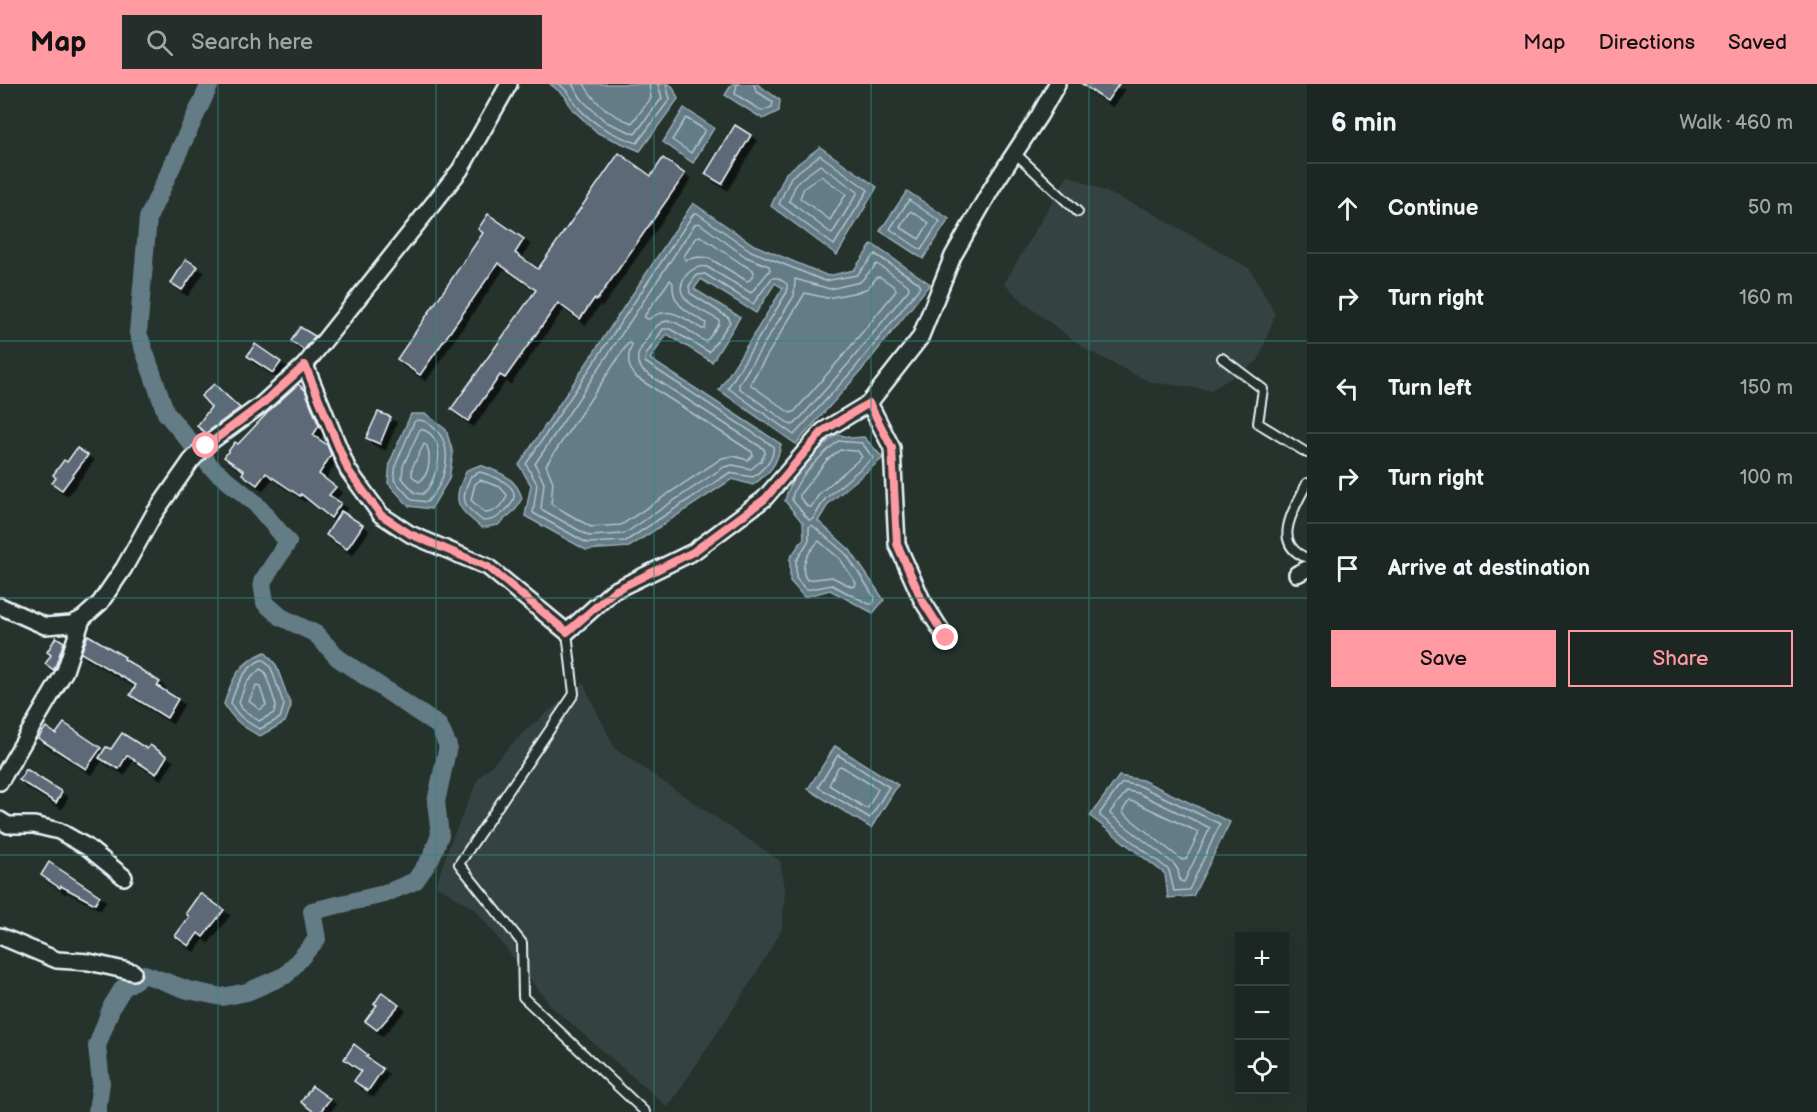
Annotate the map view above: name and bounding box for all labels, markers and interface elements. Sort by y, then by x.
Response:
search box [122,15,542,69]
text: Map [30,26,86,59]
icon: search [143,26,176,59]
text: Search here [191,29,313,56]
text: Map [1523,30,1566,55]
text: Directions [1599,30,1695,55]
text: Saved [1728,30,1787,55]
text: 6 min [1331,108,1397,139]
text: Walk · 460 m [1679,111,1793,135]
icon: ahead [1331,192,1364,225]
text: Continue [1388,195,1478,222]
text: 50 m [1748,196,1793,220]
icon: right [1331,282,1364,315]
text: Turn right [1388,285,1484,312]
text: 160 m [1739,286,1793,310]
icon: left [1331,372,1364,405]
text: Turn left [1388,375,1472,402]
text: 150 m [1740,376,1793,400]
route start [192,432,218,458]
icon: right [1331,462,1364,495]
text: Turn right [1388,465,1484,492]
text: 100 m [1740,466,1793,490]
icon: arrive [1331,552,1364,585]
text: Arrive at destination [1388,555,1590,582]
route end [932,624,958,650]
button: Save [1331,630,1556,687]
button: Share [1568,630,1793,687]
map controls [1235,932,1289,1094]
button: + [1235,932,1289,986]
button: − [1235,986,1289,1040]
button: locate [1235,1040,1289,1094]

